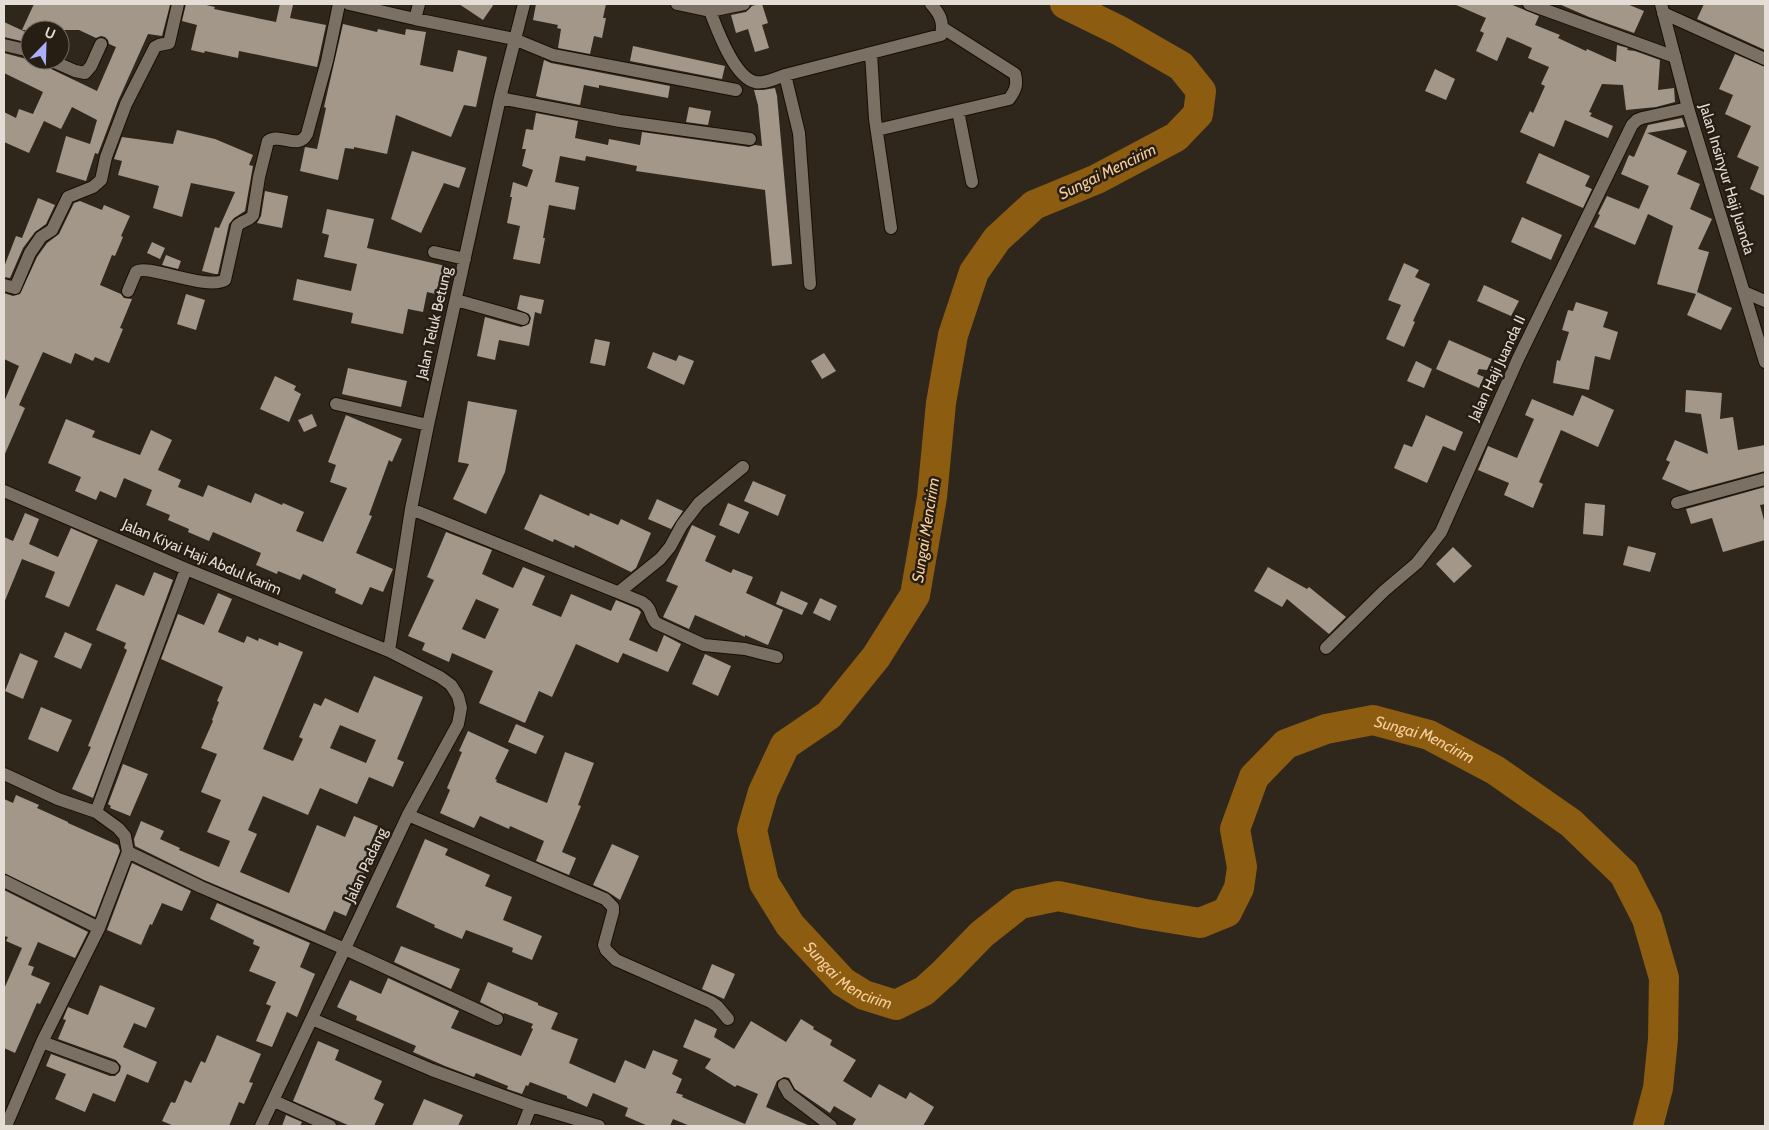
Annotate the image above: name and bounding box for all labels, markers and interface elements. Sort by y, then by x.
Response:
north arrow [20,20,70,70]
text: U [42,23,58,43]
street label: Jalan Insinyur Haji Juanda [1695,101,1759,257]
water label: Sungai Mencirim [1055,140,1159,203]
street label: Jalan Teluk Betung [412,265,456,382]
street label: Jalan Haji Juanda II [1464,312,1529,425]
water label: Sungai Mencirim [908,476,943,584]
street label: Jalan Kiyai Haji Abdul Karim [119,515,284,599]
water label: Sungai Mencirim [1373,712,1478,768]
street label: Jalan Padang [340,824,391,906]
water label: Sungai Mencirim [800,938,895,1013]

